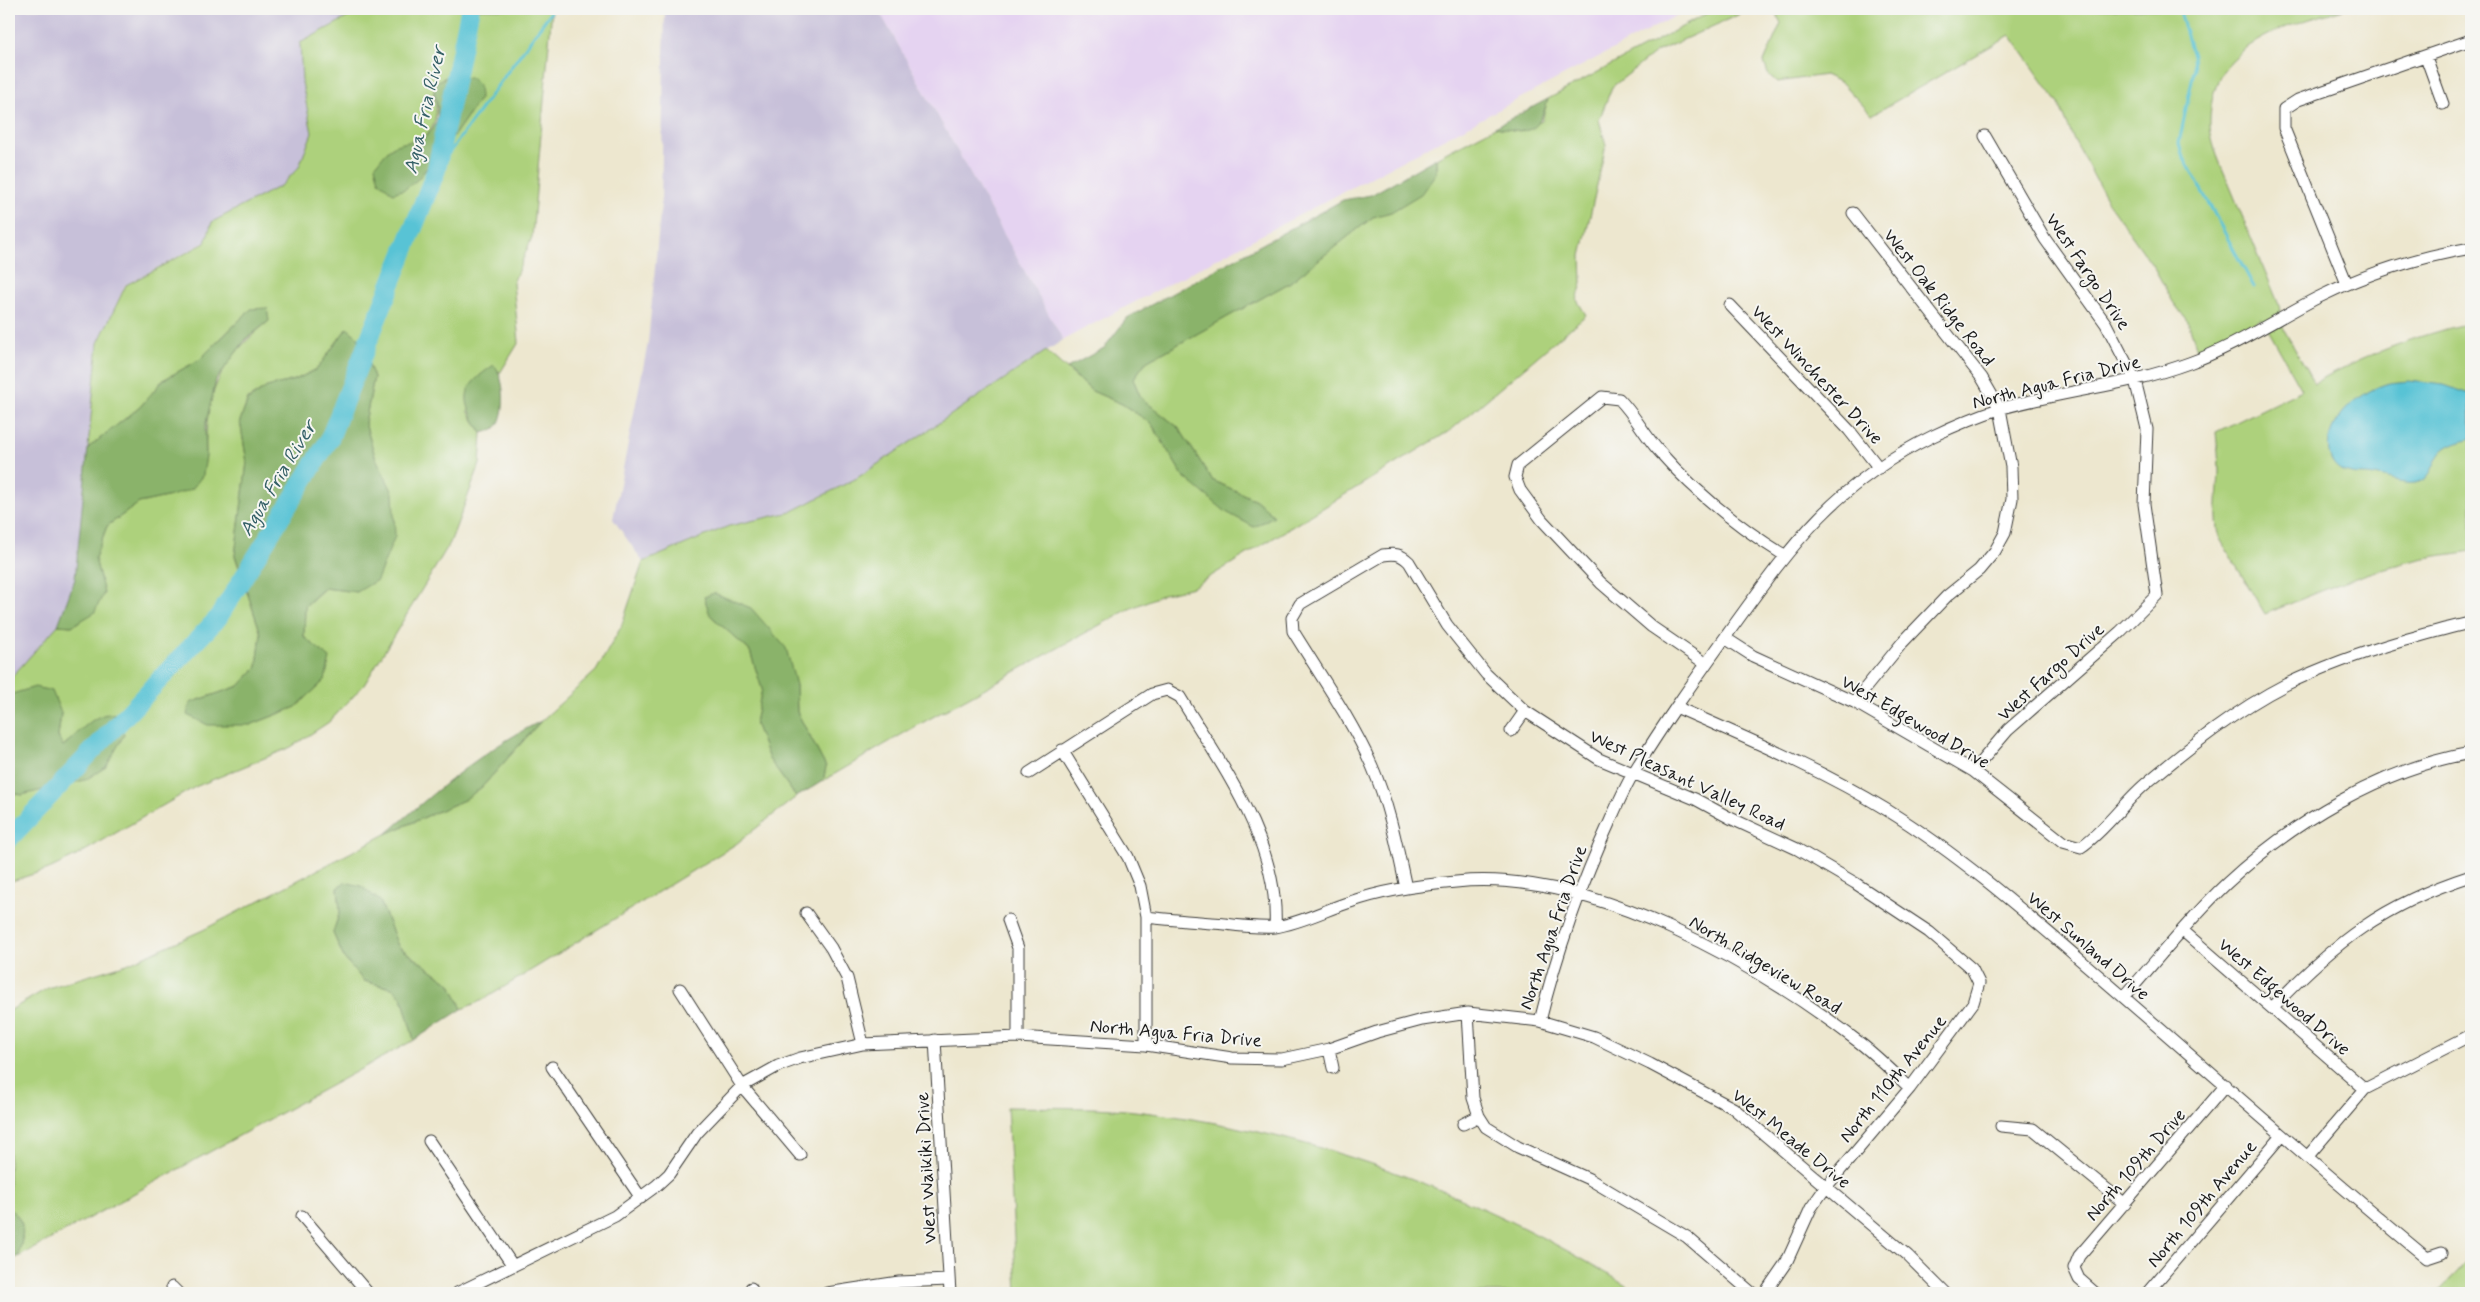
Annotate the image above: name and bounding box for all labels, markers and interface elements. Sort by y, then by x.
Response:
water label: Agua Fria River [398,41,454,177]
street label: West Fargo Drive [2038,208,2136,336]
street label: West Oak Ridge Road [1876,224,2000,373]
street label: West Winchester Drive [1745,300,1888,450]
street label: North Agua Fria Drive [1970,349,2143,416]
water label: Agua Fria River [233,414,325,541]
street label: West Fargo Drive [1992,617,2111,728]
street label: West Edgewood Drive [1835,669,1994,778]
street label: West Pleasant Valley Road [1585,724,1789,837]
street label: North Agua Fria Drive [1514,842,1594,1013]
street label: West Sunland Drive [2021,886,2155,1006]
street label: North Ridgeview Road [1683,910,1846,1022]
street label: West Edgewood Drive [2210,933,2356,1064]
street label: North 110th Avenue [1834,1010,1953,1148]
street label: North Agua Fria Drive [1089,1014,1263,1054]
street label: West Meade Drive [1726,1083,1856,1195]
street label: West Waikiki Drive [910,1091,943,1244]
street label: North 109th Drive [2080,1103,2192,1227]
street label: North 109th Avenue [2141,1135,2263,1273]

